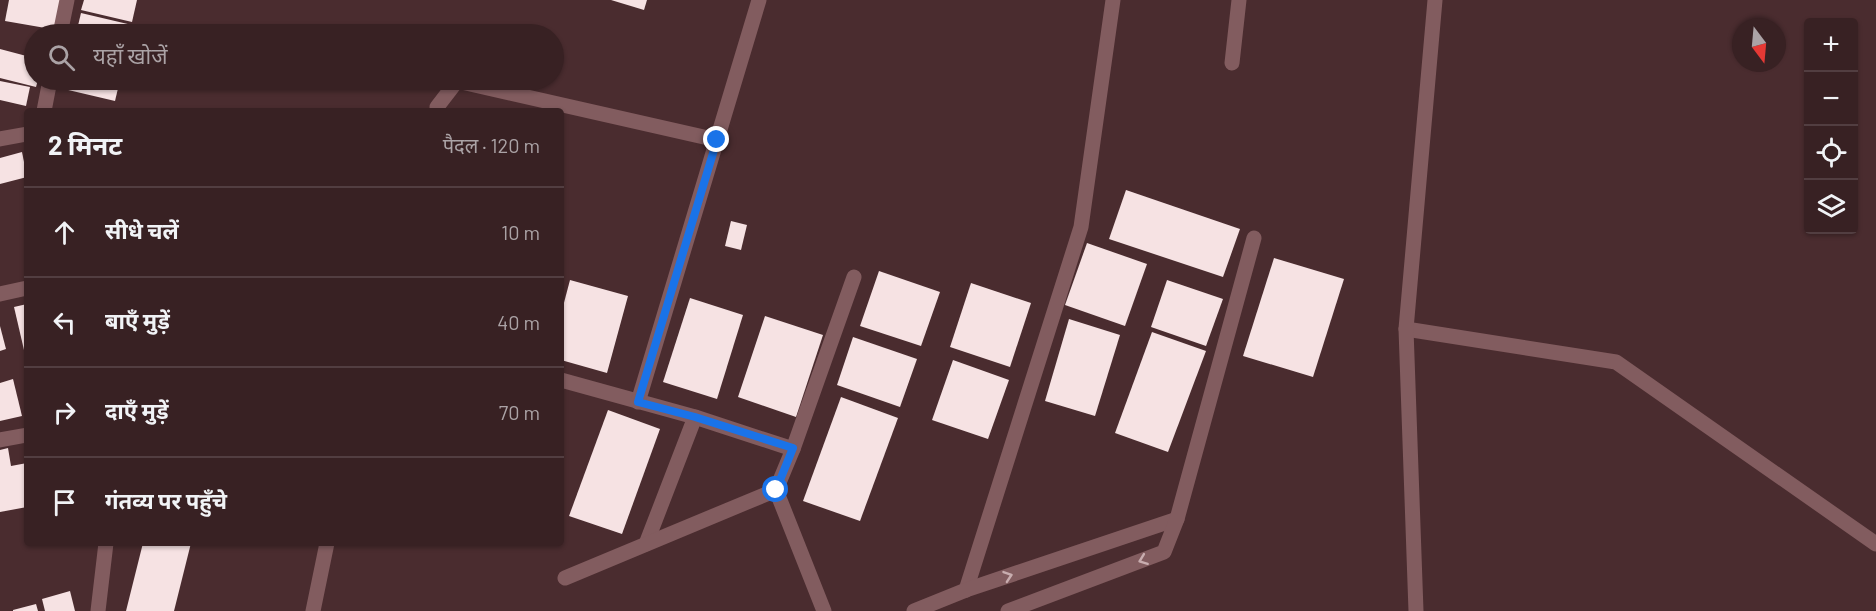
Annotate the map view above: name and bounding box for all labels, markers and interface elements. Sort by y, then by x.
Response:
north arrow [1732,18,1786,72]
map controls [1804,18,1858,234]
button: + [1804,18,1858,72]
search box [24,24,564,90]
icon: search [45,41,78,74]
text: यहाँ खोजें [93,42,168,68]
button: − [1804,72,1858,126]
route end [703,126,729,152]
button: locate [1804,126,1858,180]
text: 2 मिनट [48,129,122,160]
text: पैदल · 120 m [443,133,540,157]
button: layers [1804,180,1858,234]
icon: ahead [48,216,81,249]
text: सीधे चलें [105,217,179,243]
text: 10 m [501,220,540,244]
icon: left [48,306,81,339]
text: बाएँ मुड़ें [105,307,170,333]
text: 40 m [497,310,540,334]
icon: right [48,396,81,429]
text: दाएँ मुड़ें [105,397,168,423]
text: 70 m [499,400,540,424]
route start [762,476,788,502]
icon: arrive [48,486,81,519]
text: गंतव्य पर पहुँचे [105,487,227,513]
one-way arrow [1138,553,1149,565]
one-way arrow [1002,570,1013,583]

